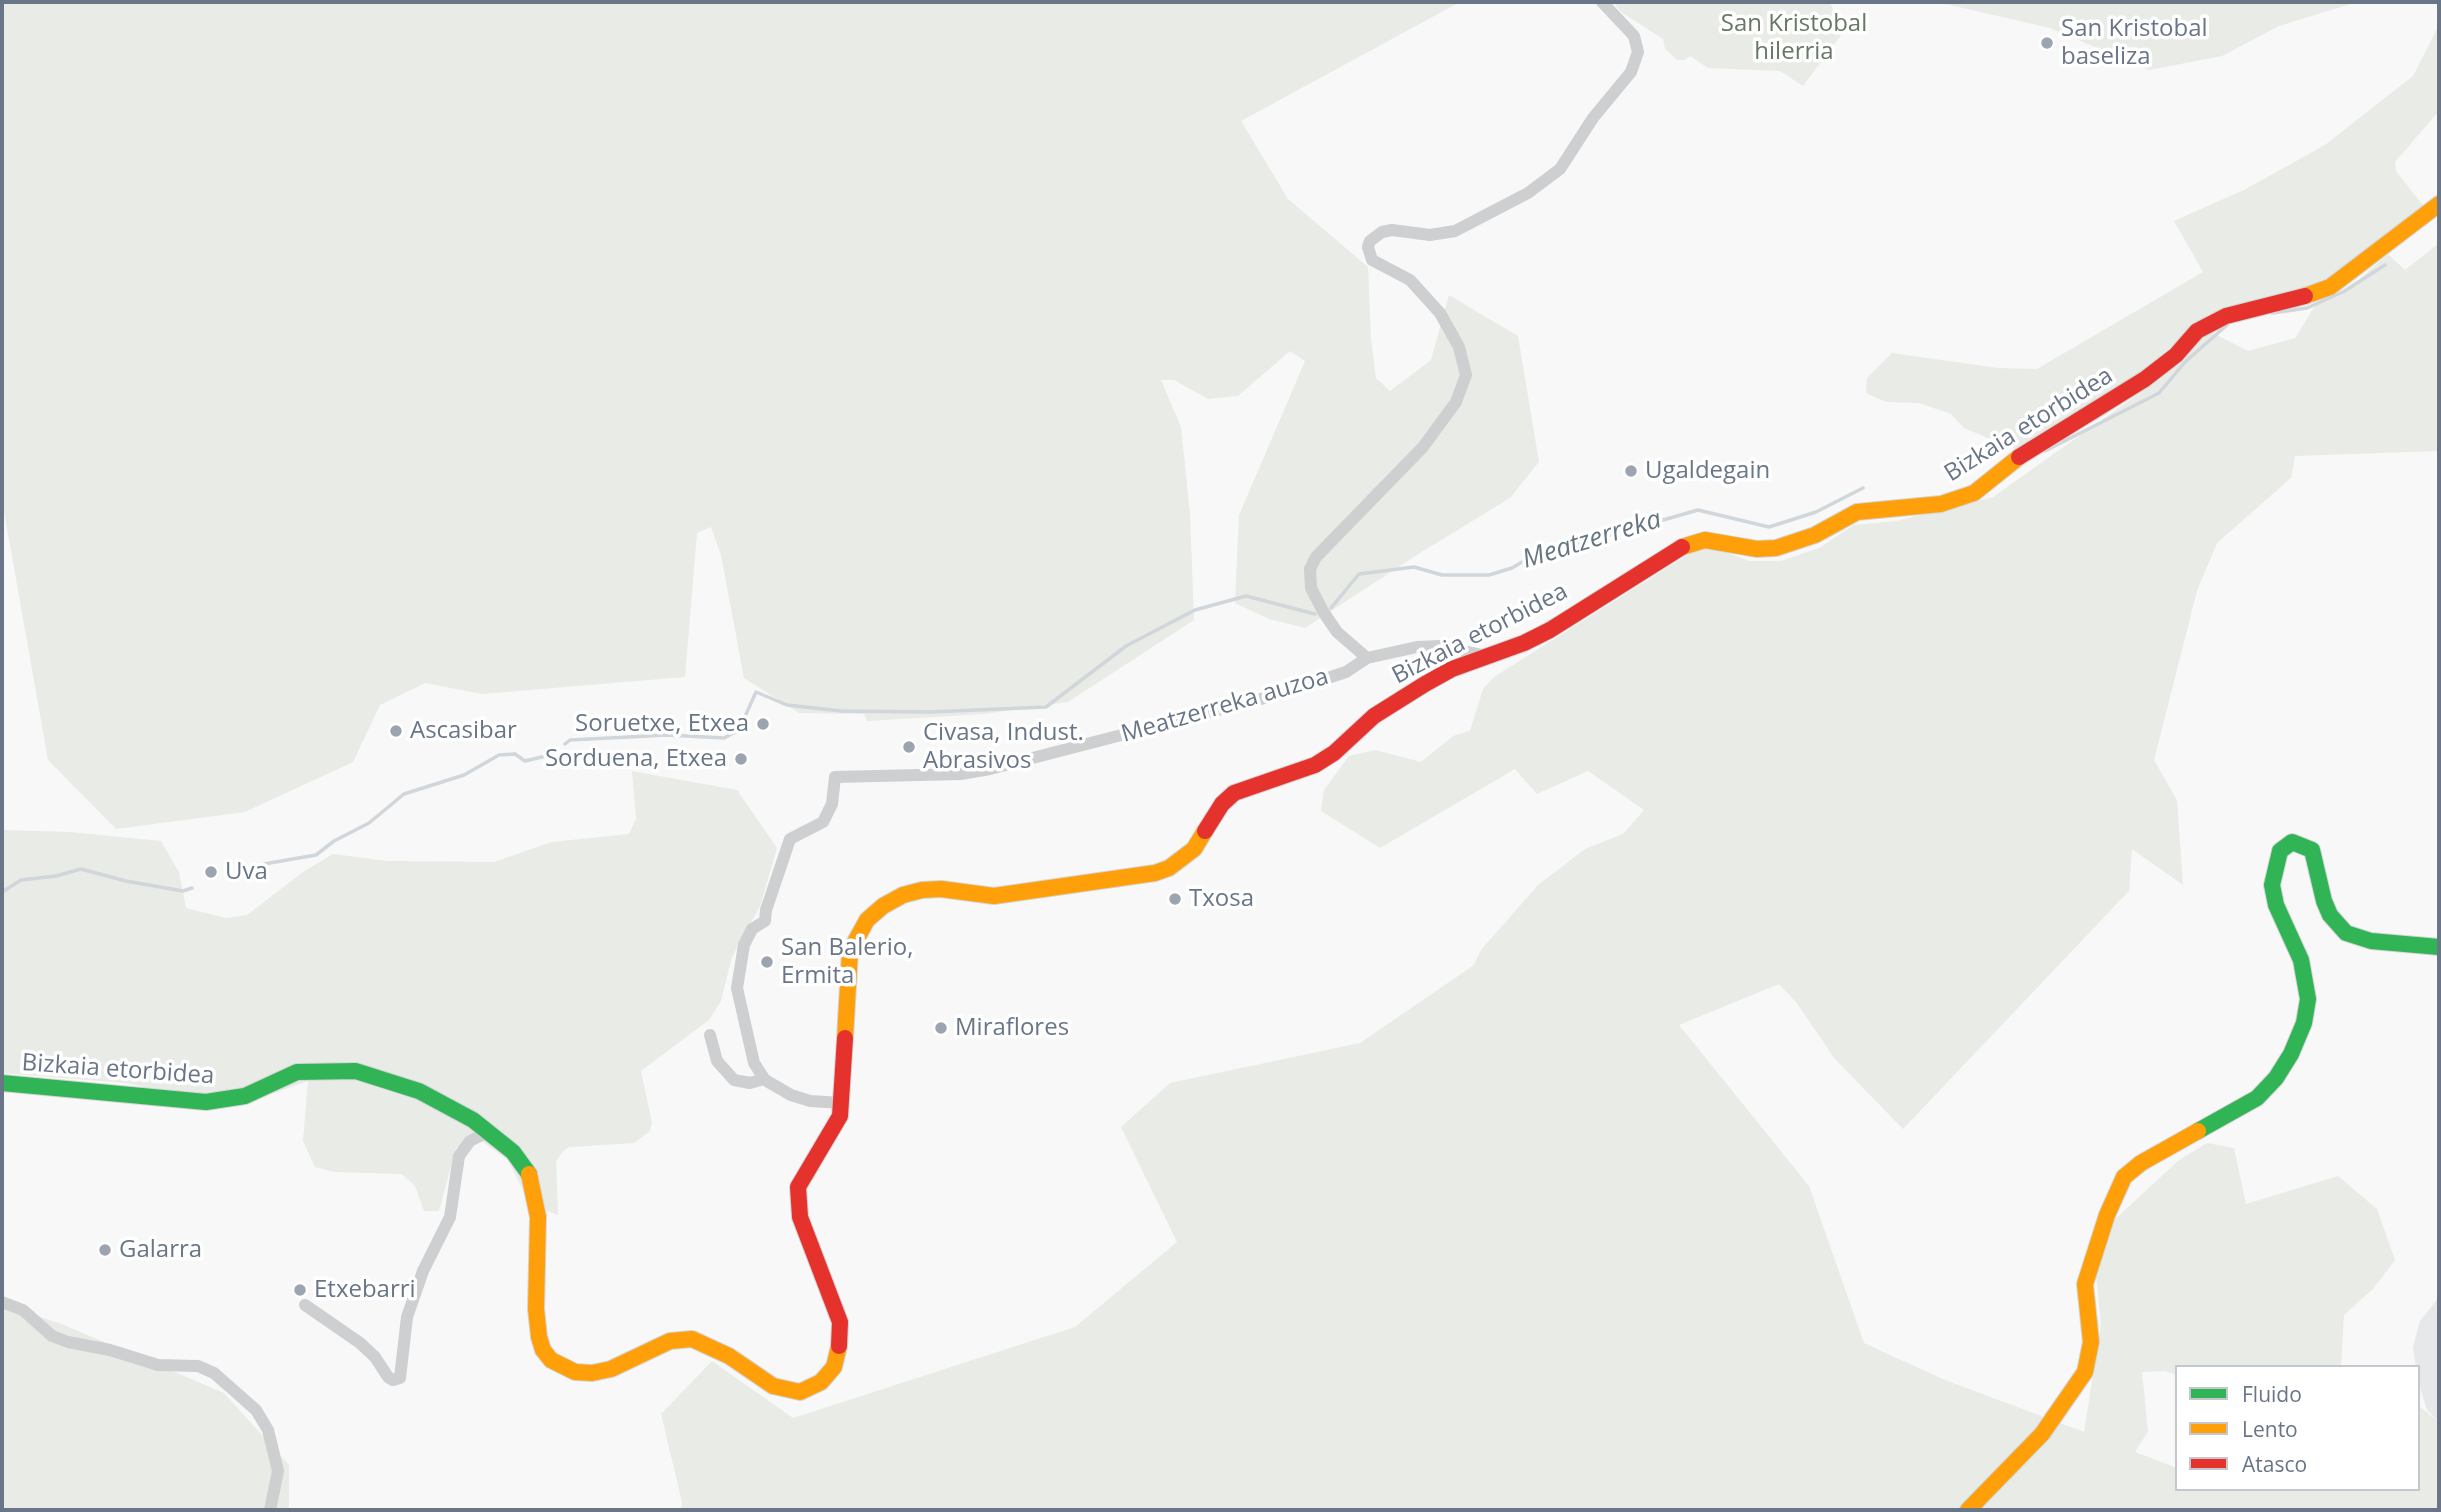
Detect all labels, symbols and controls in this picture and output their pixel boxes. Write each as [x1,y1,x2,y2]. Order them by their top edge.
park label: San Kristobal hilerria [1721,10,1867,66]
place label: San Kristobal baseliza [2061,15,2208,71]
marker: San Kristobal baseliza [2039,35,2055,51]
street label: Bizkaia etorbidea [1940,362,2118,488]
place label: Ugaldegain [1645,457,1770,485]
marker: Ugaldegain [1623,463,1639,479]
water label: Meatzerreka [1519,504,1665,576]
street label: Bizkaia etorbidea [1388,577,1572,691]
street label: Meatzerreka auzoa [1118,663,1332,749]
place label: Soruetxe, Etxea [575,710,749,738]
marker: Soruetxe, Etxea [755,716,771,732]
place label: Ascasibar [410,717,517,745]
place label: Civasa, Indust. Abrasivos [923,719,1084,775]
marker: Ascasibar [388,723,404,739]
marker: Civasa, Indust. Abrasivos [901,739,917,755]
place label: Sorduena, Etxea [545,745,727,773]
marker: Sorduena, Etxea [733,751,749,767]
place label: Uva [225,858,268,886]
marker: Uva [203,864,219,880]
place label: Txosa [1189,885,1254,913]
marker: Txosa [1167,891,1183,907]
place label: San Balerio, Ermita [781,934,913,990]
marker: San Balerio, Ermita [759,954,775,970]
place label: Miraflores [955,1014,1069,1042]
marker: Miraflores [933,1020,949,1036]
street label: Bizkaia etorbidea [21,1049,215,1091]
place label: Galarra [119,1236,202,1264]
marker: Galarra [97,1242,113,1258]
place label: Etxebarri [314,1276,416,1304]
marker: Etxebarri [292,1282,308,1298]
legend [2175,1365,2420,1491]
text: Fluido [2242,1380,2302,1408]
text: Lento [2242,1415,2298,1443]
text: Atasco [2242,1450,2307,1478]

